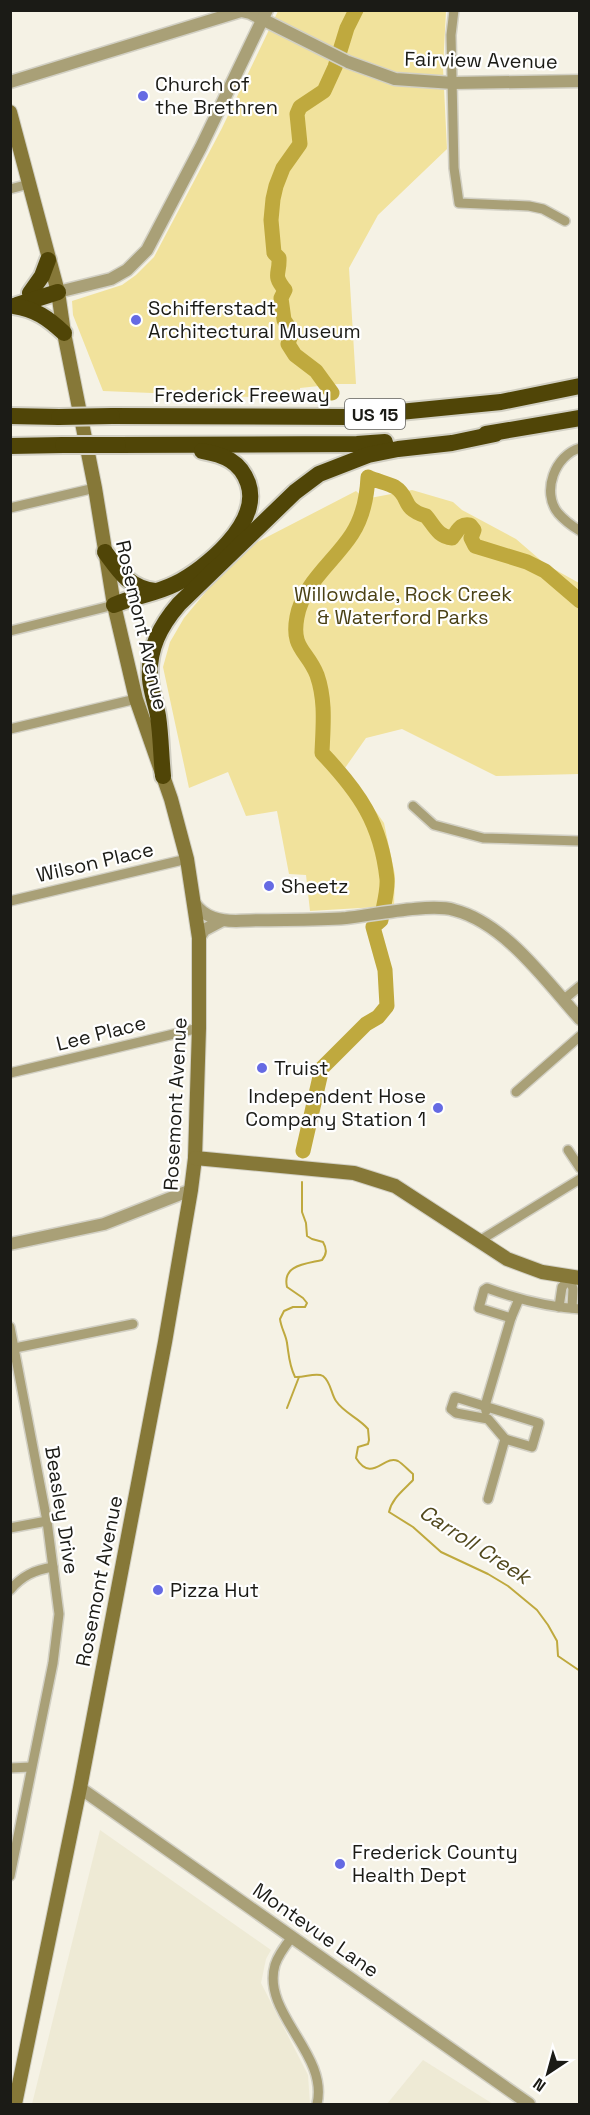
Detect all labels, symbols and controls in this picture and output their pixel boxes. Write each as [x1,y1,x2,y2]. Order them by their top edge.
street label: Fairview Avenue [404,46,558,74]
place label: Church of the Brethren [155,71,278,120]
marker: Church of the Brethren [136,89,150,103]
place label: Schifferstadt Architectural Museum [148,295,361,344]
marker: Schifferstadt Architectural Museum [129,313,143,327]
street label: Frederick Freeway [154,382,330,408]
road number: US 15 [345,399,405,429]
street label: Rosemont Avenue [110,537,174,713]
park label: Willowdale, Rock Creek & Waterford Parks [294,581,512,630]
street label: Wilson Place [34,836,156,888]
place label: Sheetz [281,873,348,899]
marker: Sheetz [262,879,276,893]
street label: Lee Place [53,1009,149,1057]
street label: Rosemont Avenue [157,1017,193,1191]
place label: Truist [274,1055,328,1081]
marker: Truist [255,1061,269,1075]
place label: Independent Hose Company Station 1 [245,1083,426,1132]
marker: Independent Hose Company Station 1 [431,1101,445,1115]
street label: Beasley Drive [39,1444,85,1576]
street label: Rosemont Avenue [70,1493,128,1669]
water label: Carroll Creek [414,1498,538,1591]
place label: Pizza Hut [170,1577,259,1603]
marker: Pizza Hut [151,1583,165,1597]
place label: Frederick County Health Dept [352,1839,518,1888]
marker: Frederick County Health Dept [333,1857,347,1871]
street label: Montevue Lane [248,1877,384,1983]
north arrow [518,2043,578,2103]
text: N [529,2073,550,2096]

